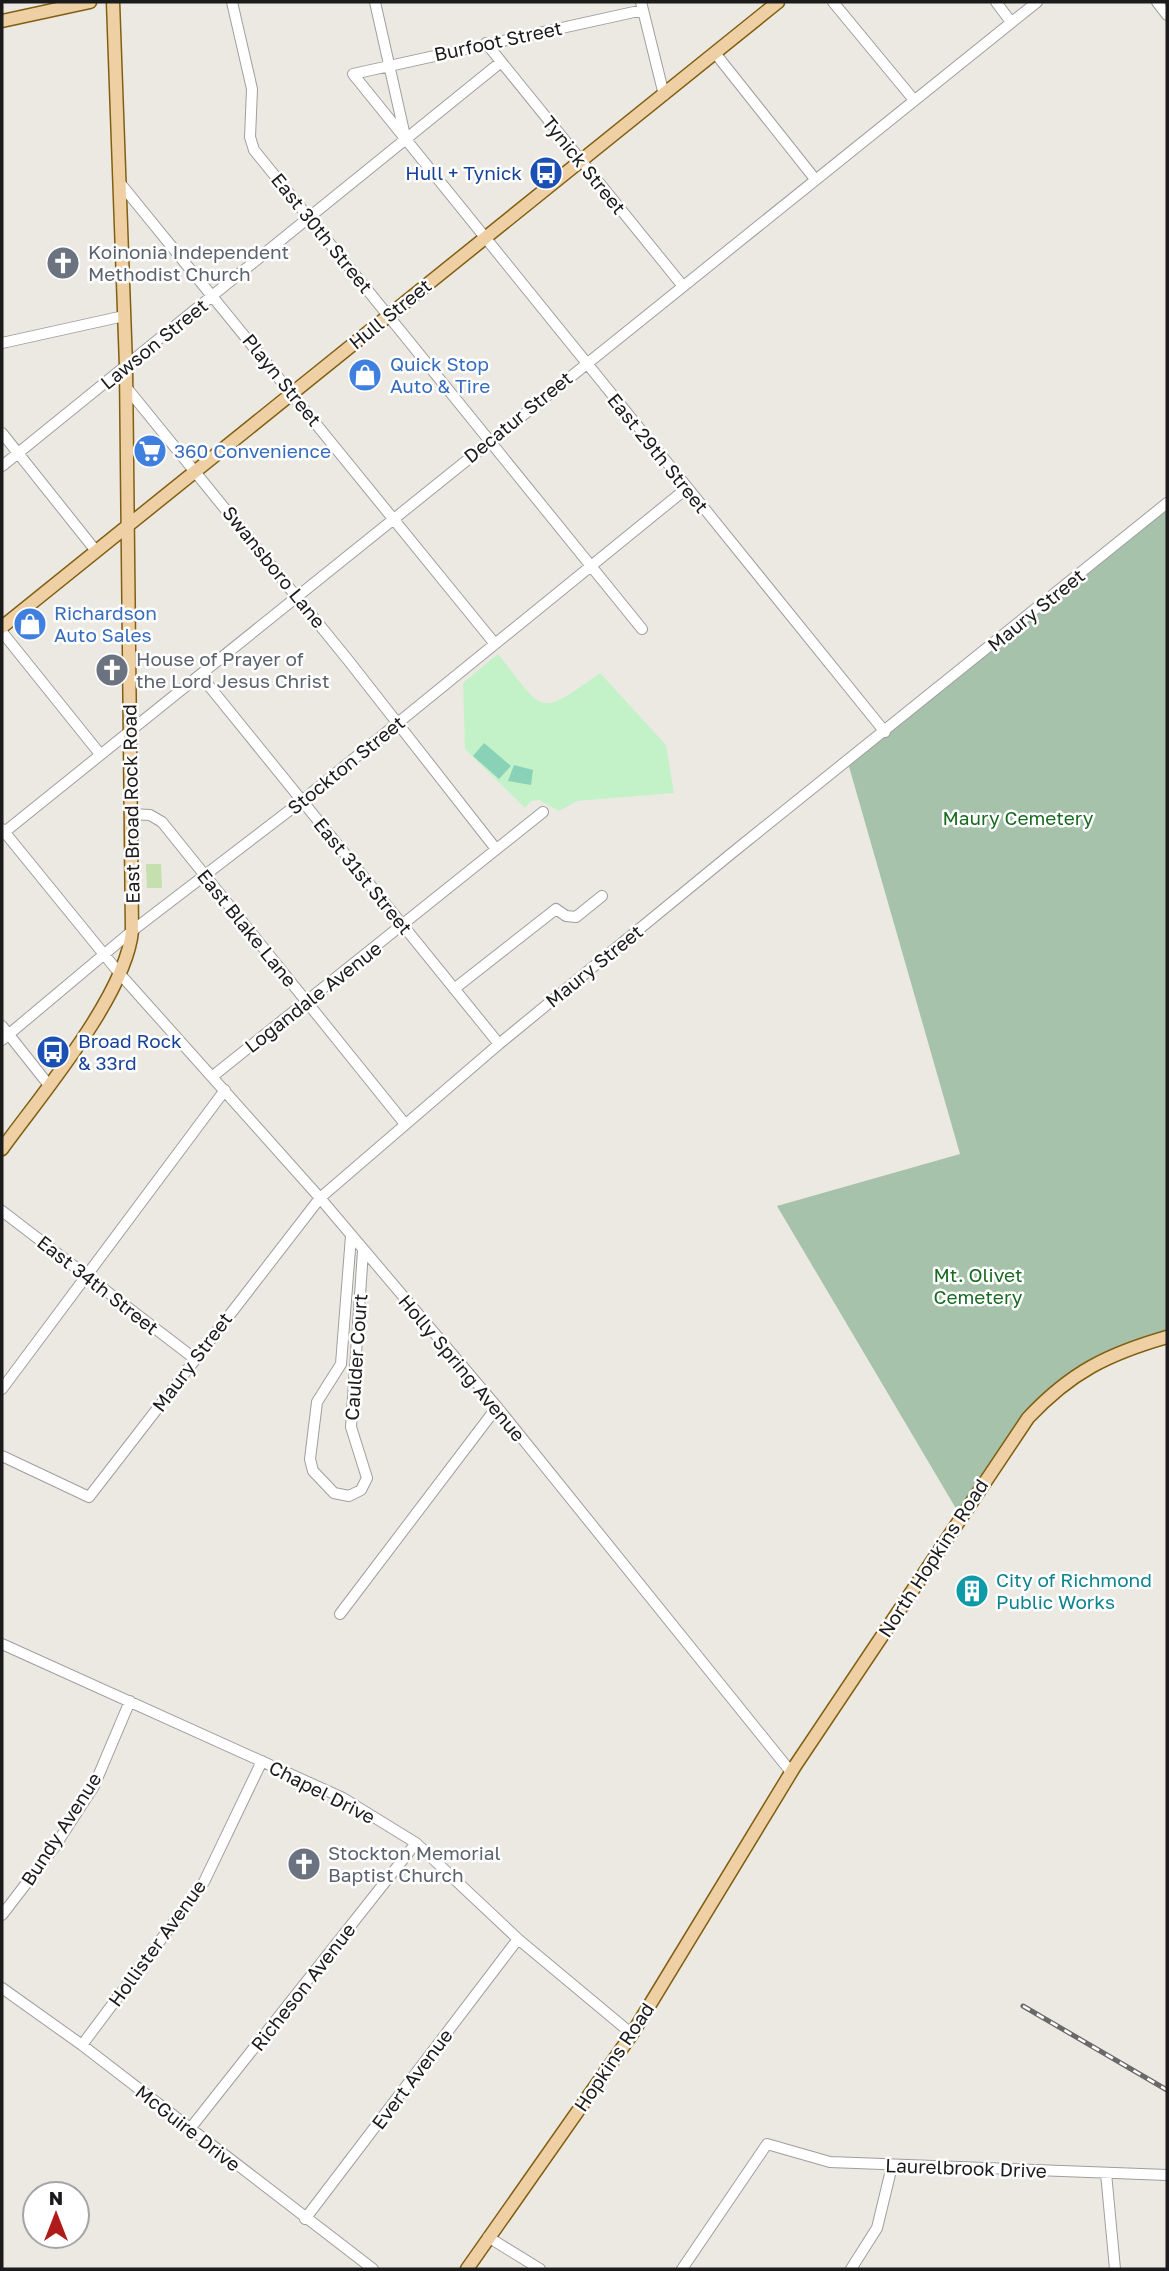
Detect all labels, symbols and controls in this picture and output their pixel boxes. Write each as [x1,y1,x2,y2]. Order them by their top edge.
street label: Burfoot Street [432,16,564,65]
street label: Tynick Street [538,111,631,218]
bus stop icon: Hull + Tynick [527,154,565,192]
place label: Hull + Tynick [405,161,522,184]
street label: East 30th Street [267,168,378,297]
place label: Koinonia Independent Methodist Church [88,240,289,285]
church icon: Koinonia Independent Methodist Church [44,244,82,282]
street label: Hull Street [344,273,435,354]
street label: Lawson Street [96,293,212,394]
street label: Playn Street [238,329,327,431]
place label: Quick Stop Auto & Tire [390,352,490,397]
shop icon: Quick Stop Auto & Tire [346,356,384,394]
street label: Decatur Street [459,366,576,467]
street label: East 29th Street [603,388,714,517]
supermarket icon: 360 Convenience [131,432,169,470]
place label: 360 Convenience [174,439,331,462]
street label: Swansboro Lane [218,501,331,632]
street label: Maury Street [983,563,1089,656]
place label: Richardson Auto Sales [54,601,157,646]
shop icon: Richardson Auto Sales [11,605,49,643]
place label: House of Prayer of the Lord Jesus Christ [136,647,329,692]
church icon: House of Prayer of the Lord Jesus Christ [93,651,131,689]
street label: East Broad Rock Road [117,704,144,904]
street label: Stockton Street [283,710,409,819]
park label: Maury Cemetery [943,806,1094,829]
street label: East 31st Street [309,813,417,939]
street label: East Blake Lane [193,864,302,991]
street label: Maury Street [541,919,647,1012]
street label: Logandale Avenue [240,936,386,1057]
place label: Broad Rock & 33rd [78,1029,182,1074]
bus stop icon: Broad Rock & 33rd [34,1033,72,1071]
street label: East 34th Street [33,1230,164,1339]
park label: Mt. Olivet Cemetery [933,1263,1023,1308]
street label: Holly Spring Avenue [394,1290,531,1446]
street label: Caulder Court [340,1293,371,1421]
street label: Maury Street [147,1308,236,1416]
street label: North Hopkins Road [873,1474,992,1641]
place label: City of Richmond Public Works [996,1568,1152,1613]
building icon: City of Richmond Public Works [953,1572,991,1610]
street label: Chapel Drive [265,1755,379,1828]
street label: Bundy Avenue [16,1768,106,1890]
place label: Stockton Memorial Baptist Church [328,1841,501,1886]
church icon: Stockton Memorial Baptist Church [285,1845,323,1883]
street label: Hollister Avenue [103,1875,210,2011]
street label: Richeson Avenue [246,1918,360,2055]
street label: Hopkins Road [569,1998,658,2116]
street label: Evert Avenue [366,2024,457,2133]
street label: McGuire Drive [131,2080,245,2176]
street label: Laurelbrook Drive [885,2153,1047,2182]
north arrow [21,2180,91,2250]
text: N [49,2186,63,2209]

